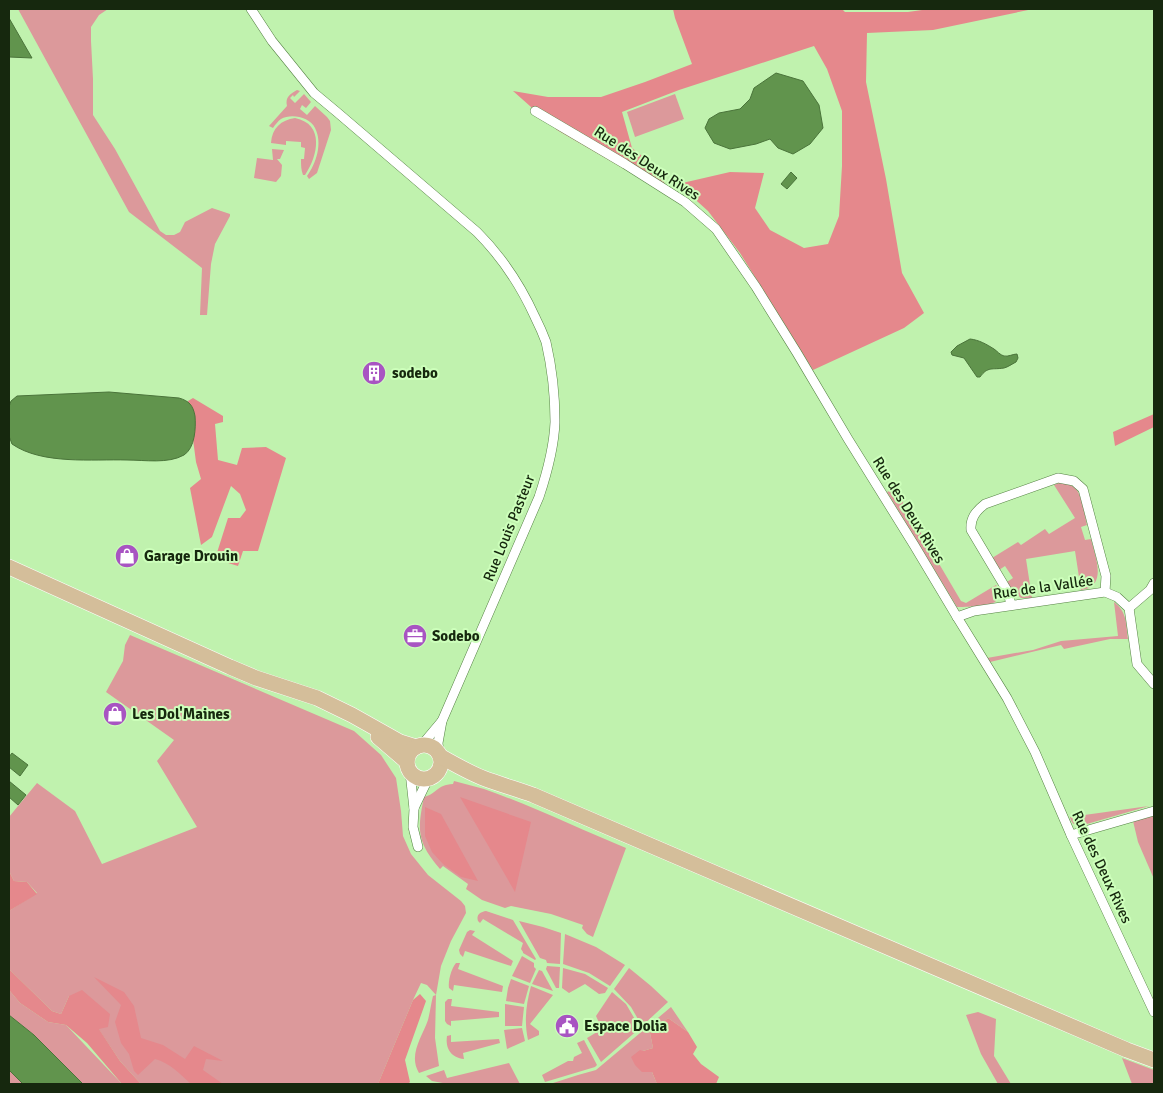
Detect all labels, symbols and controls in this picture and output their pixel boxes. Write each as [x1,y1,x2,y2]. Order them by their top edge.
street label: Rue des Deux Rives [591,122,704,204]
building icon: sodebo [361,360,387,386]
place label: sodebo [392,364,438,382]
street label: Rue des Deux Rives [869,453,949,567]
street label: Rue Louis Pasteur [479,471,539,584]
shop icon: Garage Drouin [114,543,140,569]
place label: Garage Drouin [144,547,238,565]
street label: Rue de la Vallée [992,571,1094,603]
office icon: Sodebo [402,623,428,649]
place label: Sodebo [432,627,480,645]
shop icon: Les Dol'Maines [102,701,128,727]
place label: Les Dol'Maines [132,705,230,723]
street label: Rue des Deux Rives [1068,808,1136,927]
public building icon: Espace Dolia [554,1013,580,1039]
place label: Espace Dolia [584,1017,668,1035]

